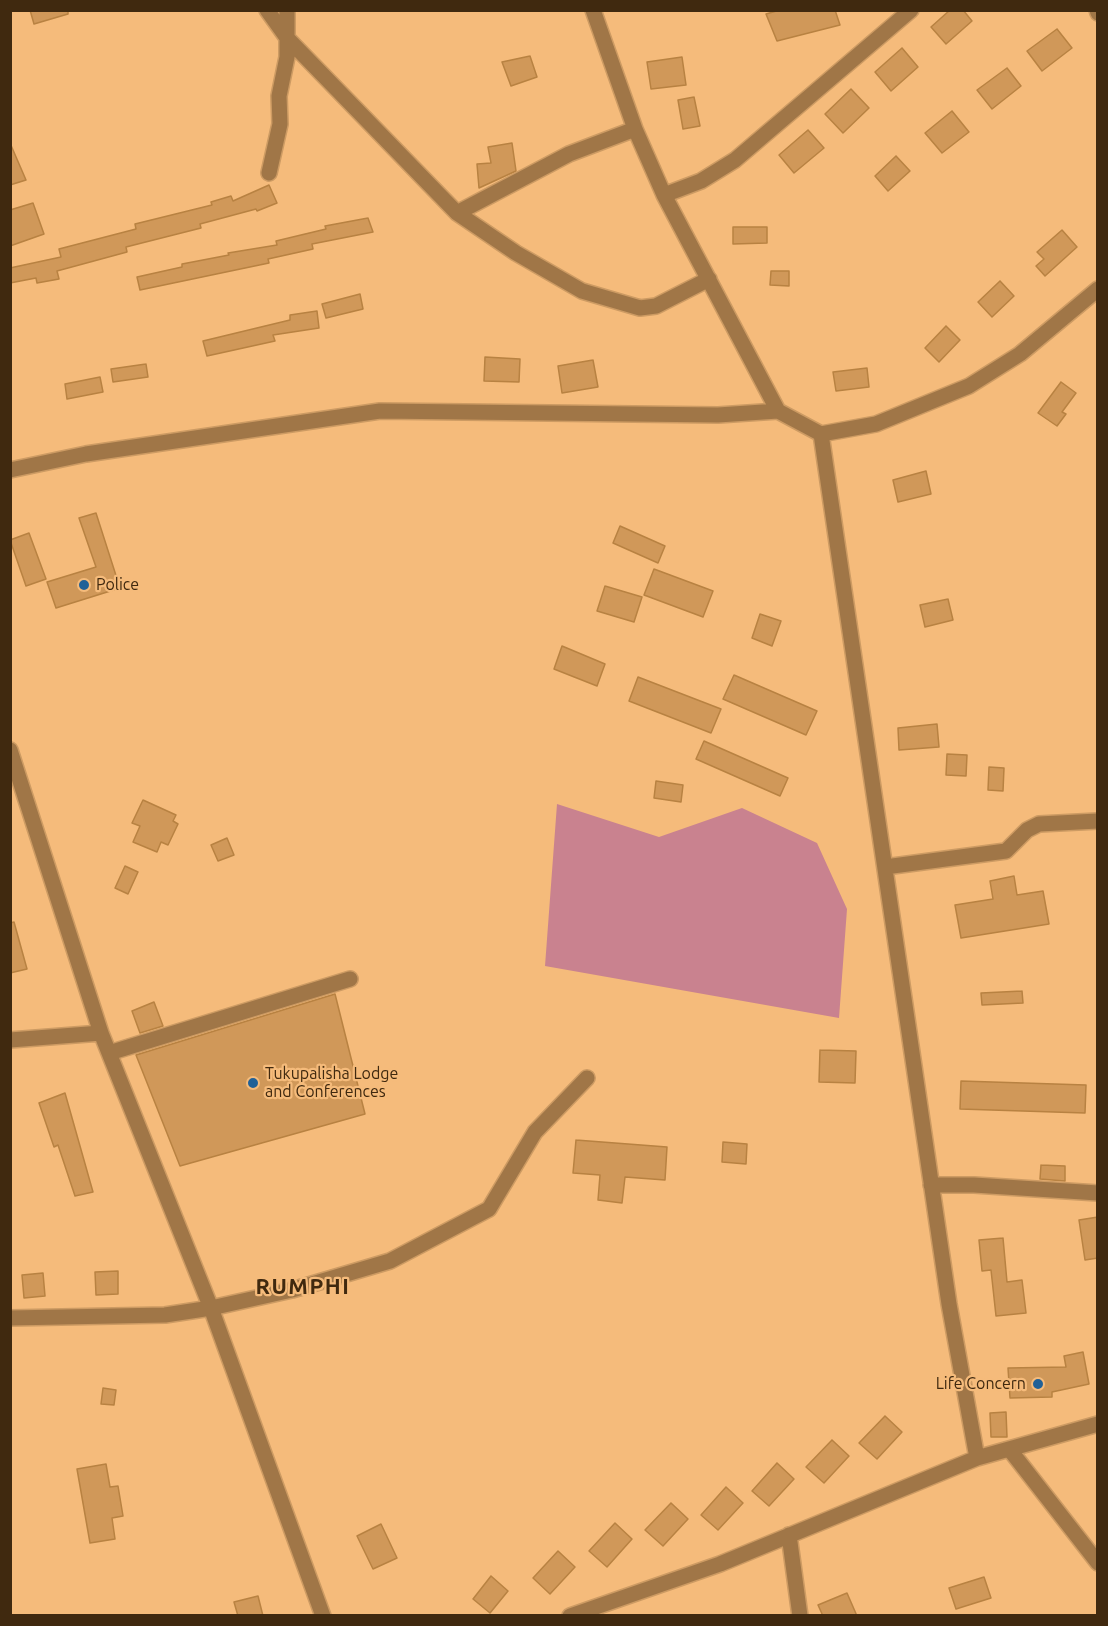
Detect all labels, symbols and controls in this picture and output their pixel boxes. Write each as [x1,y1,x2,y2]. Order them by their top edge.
place label: Police [96,575,139,595]
marker: Police [77,578,91,592]
place label: Tukupalisha Lodge and Conferences [265,1064,398,1102]
marker: Tukupalisha Lodge and Conferences [246,1076,260,1090]
district label: RUMPHI [256,1274,350,1300]
place label: Life Concern [936,1374,1026,1394]
marker: Life Concern [1031,1377,1045,1391]

